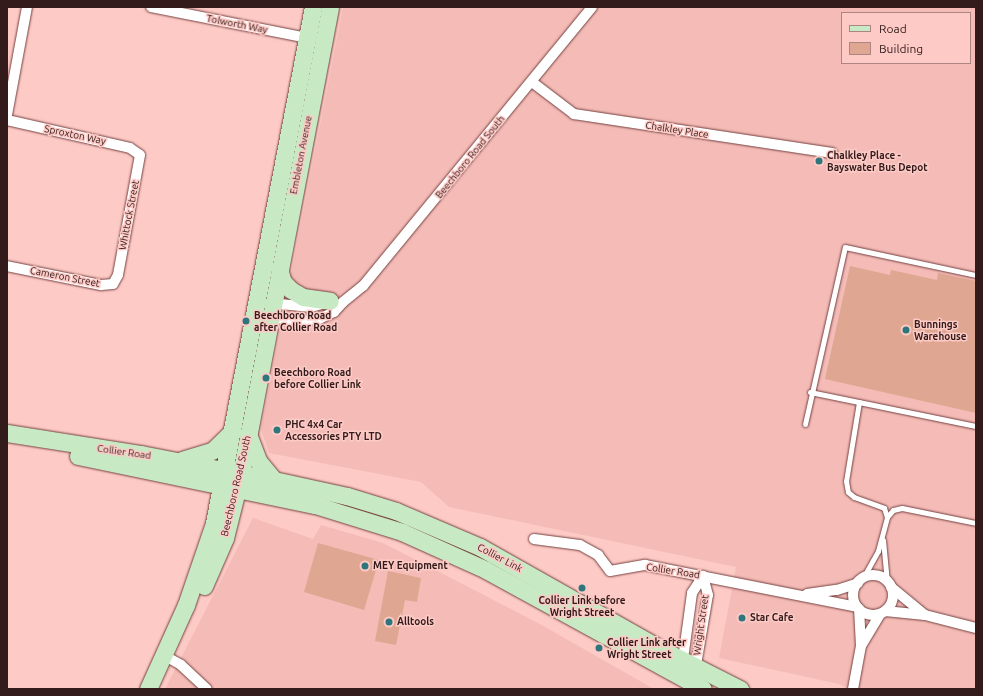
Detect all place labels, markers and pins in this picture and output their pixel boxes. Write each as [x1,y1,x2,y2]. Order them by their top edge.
place label: Chalkley Place - Bayswater Bus Depot [827,149,927,172]
marker: Chalkley Place - Bayswater Bus Depot [814,156,824,166]
place label: Beechboro Road after Collier Road [254,309,337,332]
marker: Beechboro Road after Collier Road [241,316,251,326]
place label: Bunnings Warehouse [914,318,967,342]
marker: Bunnings Warehouse [901,325,911,335]
place label: Beechboro Road before Collier Link [274,366,361,390]
marker: Beechboro Road before Collier Link [261,373,271,383]
place label: PHC 4x4 Car Accessories PTY LTD [285,418,382,442]
marker: PHC 4x4 Car Accessories PTY LTD [272,425,282,435]
place label: MEY Equipment [373,560,448,572]
marker: MEY Equipment [360,561,370,571]
marker: Collier Link before Wright Street [577,583,587,593]
place label: Collier Link before Wright Street [538,594,626,618]
place label: Star Cafe [750,612,793,624]
marker: Star Cafe [737,613,747,623]
place label: Alltools [397,616,434,628]
marker: Alltools [384,617,394,627]
place label: Collier Link after Wright Street [607,636,686,660]
marker: Collier Link after Wright Street [594,643,604,653]

